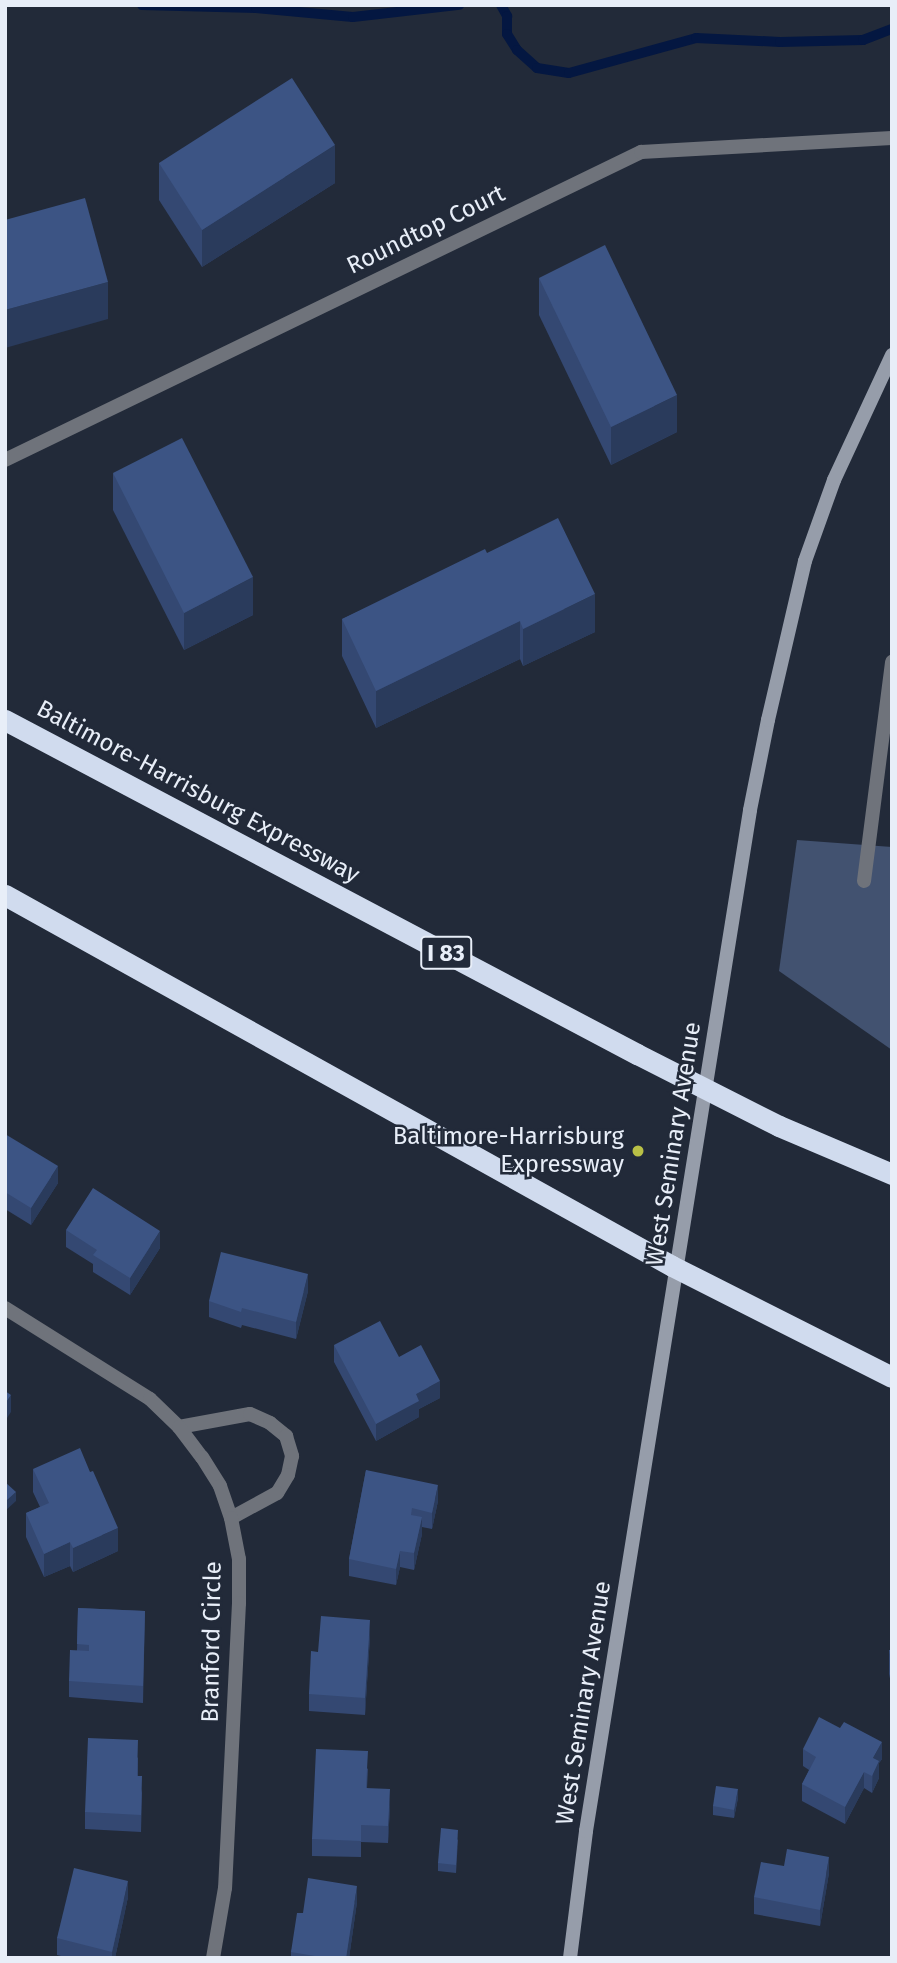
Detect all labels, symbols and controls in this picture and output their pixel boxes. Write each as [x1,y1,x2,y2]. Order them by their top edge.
street label: Roundtop Court [342,179,510,281]
street label: Baltimore-Harrisburg Expressway [32,694,364,890]
road number: I 83 [420,934,472,972]
street label: West Seminary Avenue [640,1020,708,1268]
place label: Baltimore-Harrisburg Expressway [393,1123,624,1179]
marker: Baltimore-Harrisburg Expressway [630,1143,646,1159]
street label: Branford Circle [196,1561,228,1723]
street label: West Seminary Avenue [550,1579,618,1827]

